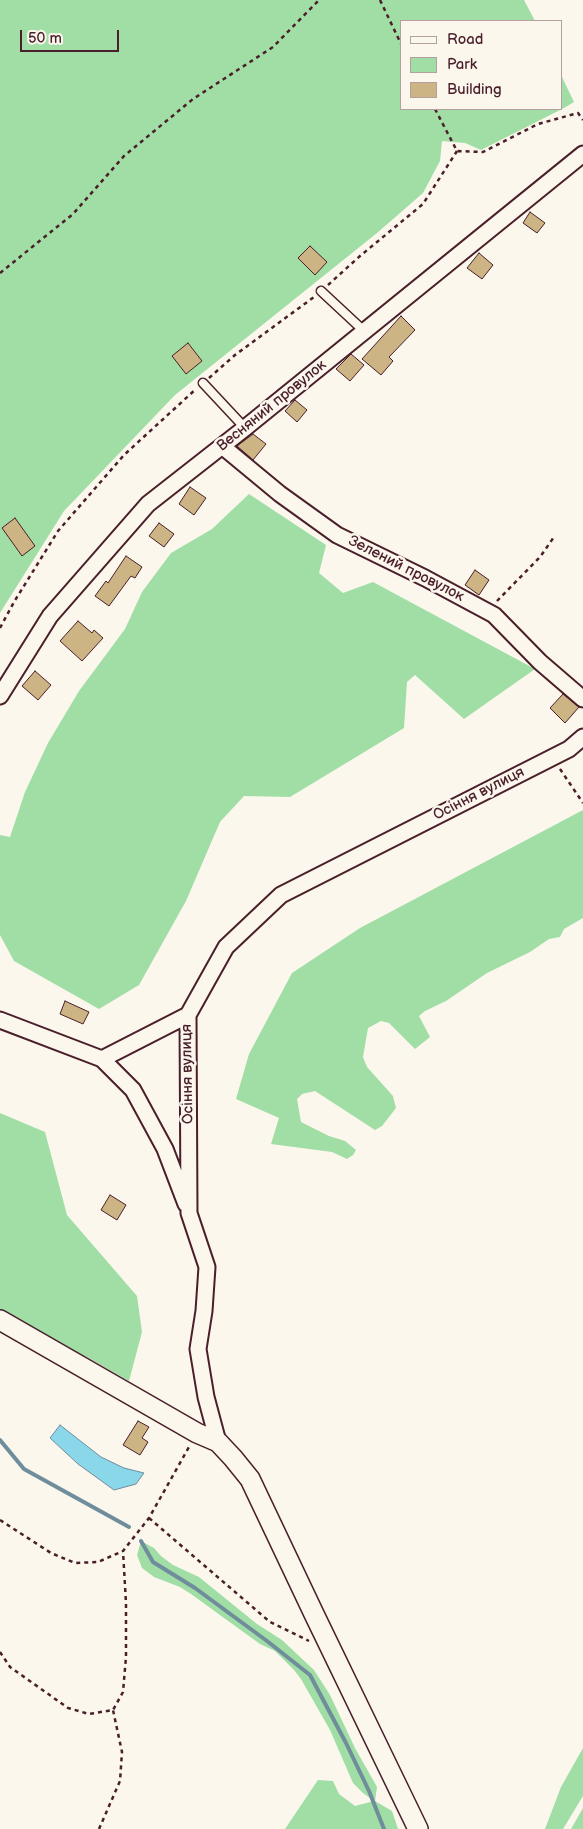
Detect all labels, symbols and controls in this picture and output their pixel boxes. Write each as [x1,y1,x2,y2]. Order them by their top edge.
scale bar [22,20,121,52]
legend [400,20,563,110]
text: 50 m [28,29,62,48]
text: Road [447,30,483,49]
text: Park [447,55,477,74]
text: Building [447,80,502,99]
street label: Весняний провулок [214,356,330,456]
street label: Зелений провулок [345,532,467,606]
street label: Осіння вулиця [430,763,528,825]
street label: Осіння вулиця [178,1024,198,1124]

